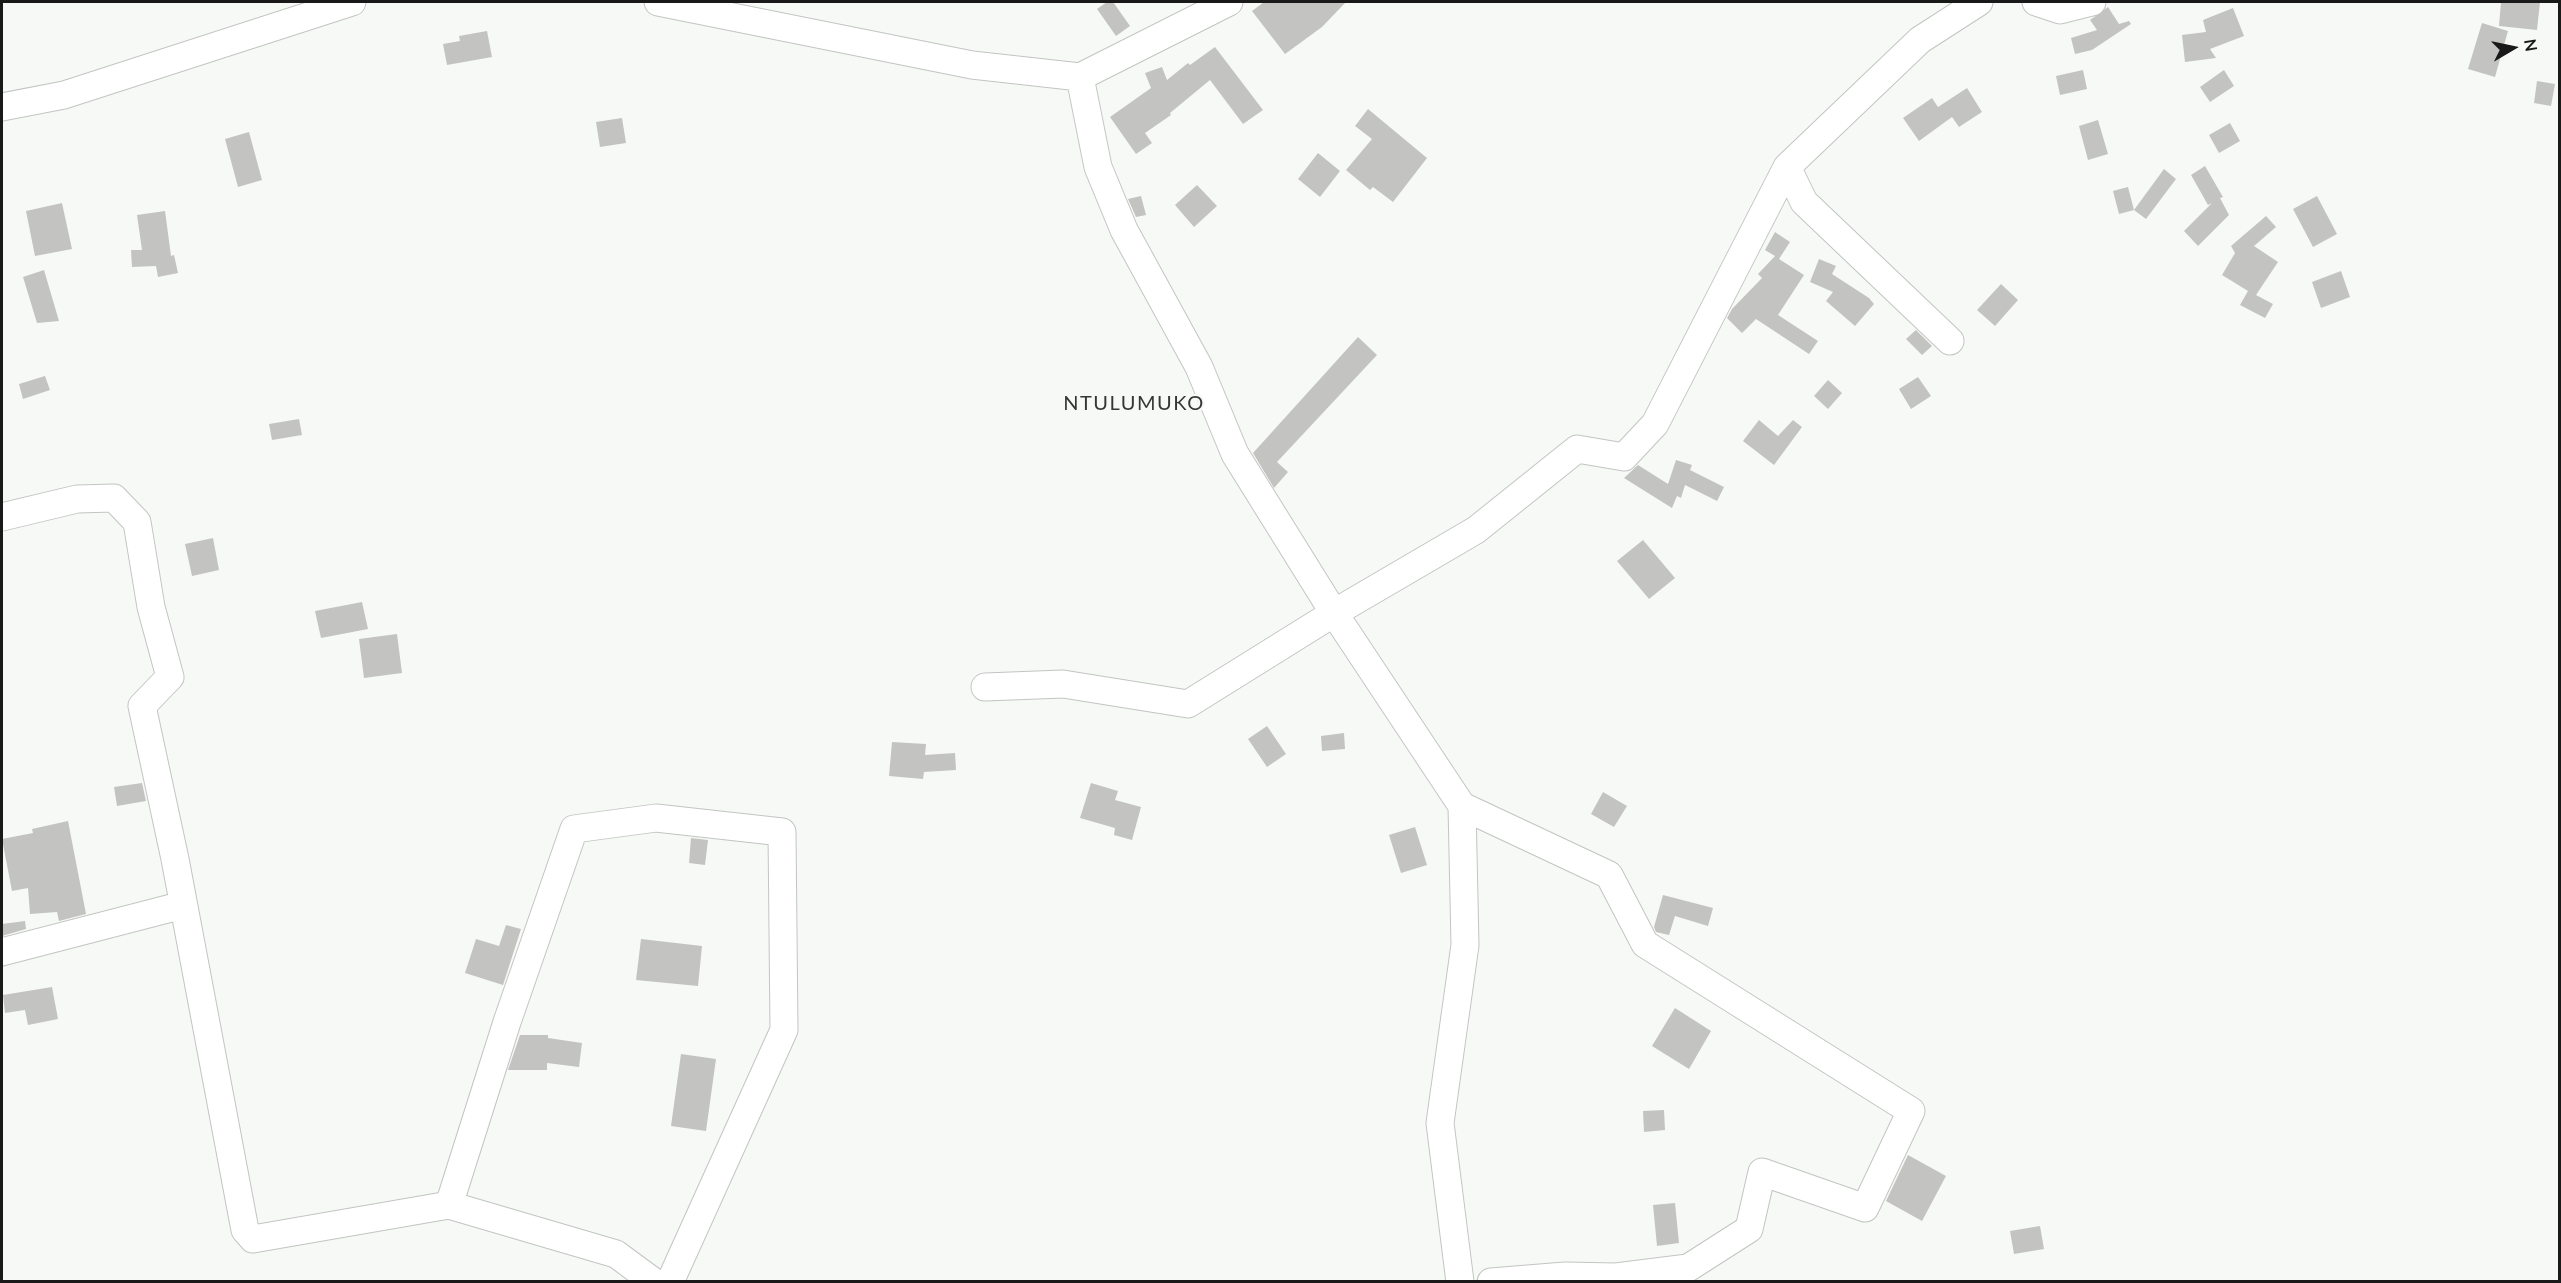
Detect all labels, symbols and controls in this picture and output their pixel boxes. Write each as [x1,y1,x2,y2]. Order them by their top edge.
north arrow [2483,18,2543,78]
text: N [2521,38,2542,53]
district label: NTULUMUKO [1063,392,1205,416]

